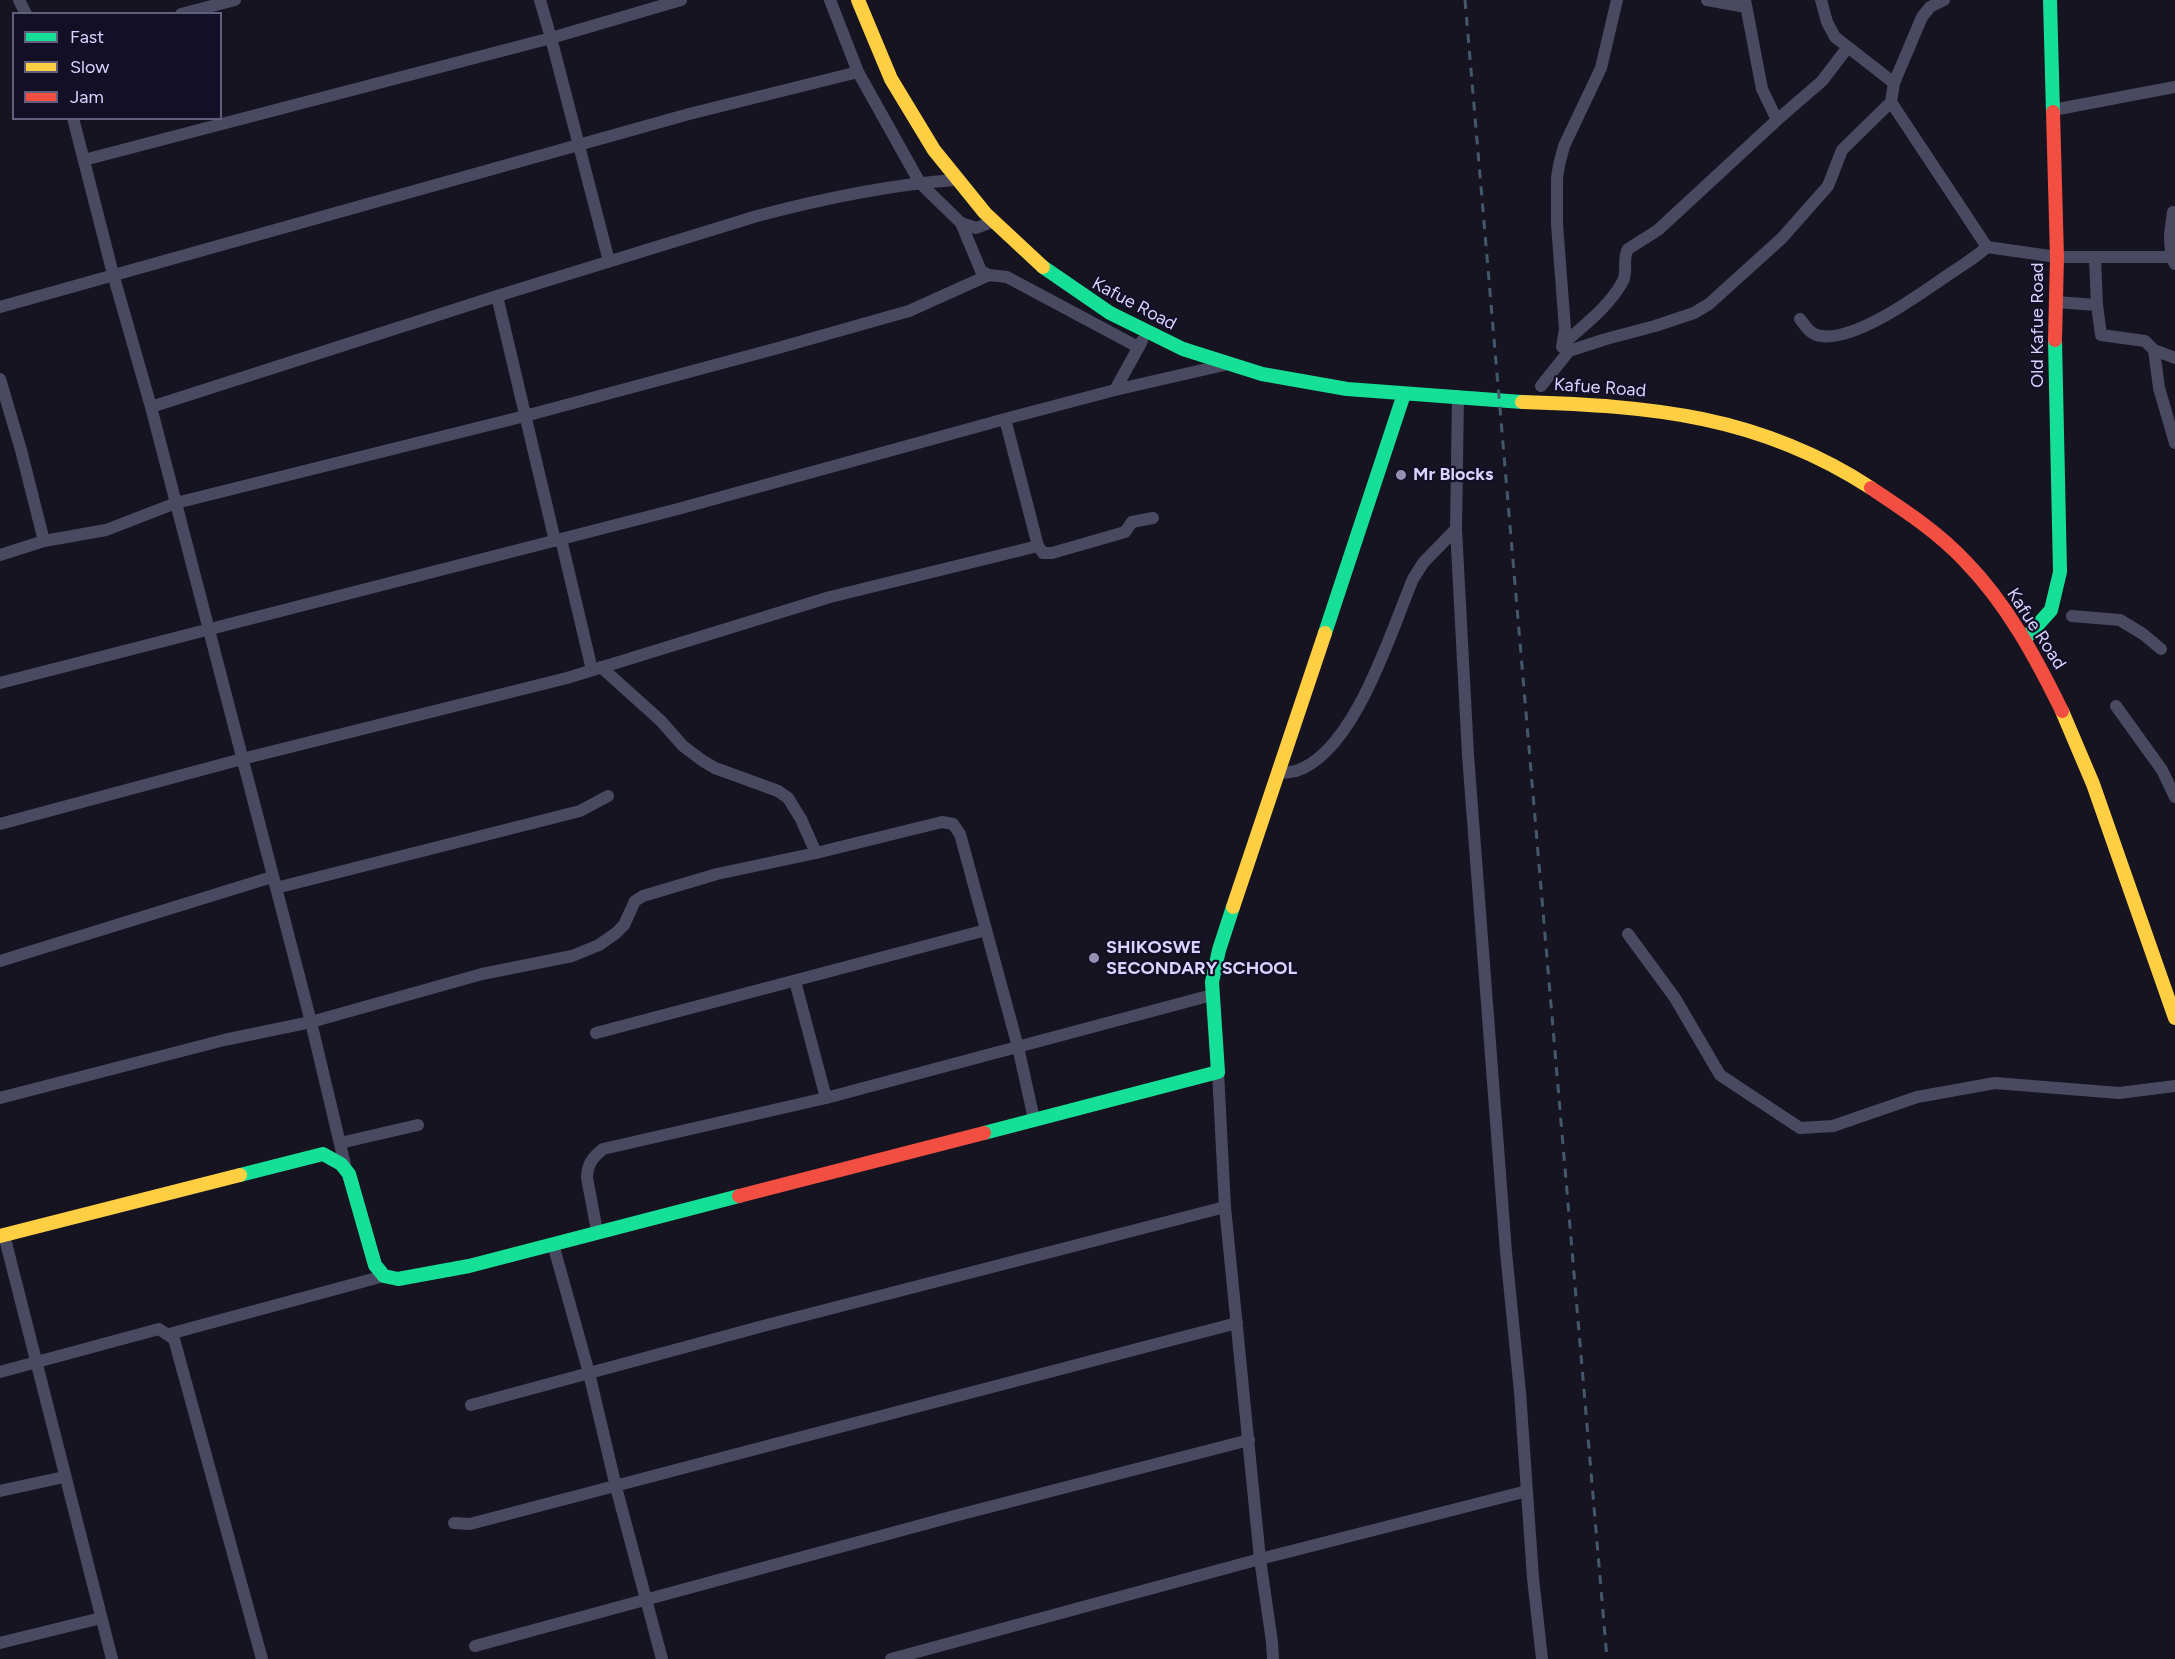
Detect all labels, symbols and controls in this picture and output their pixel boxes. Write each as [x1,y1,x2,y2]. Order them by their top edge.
legend [12,12,222,120]
text: Fast [70,26,104,48]
text: Slow [70,56,109,78]
text: Jam [70,86,104,108]
street label: Old Kafue Road [2027,262,2049,388]
street label: Kafue Road [1088,273,1180,335]
street label: Kafue Road [1553,374,1647,402]
place label: Mr Blocks [1413,464,1493,486]
marker: Mr Blocks [1394,468,1408,482]
street label: Kafue Road [2002,584,2070,674]
place label: SHIKOSWE SECONDARY SCHOOL [1106,937,1297,980]
marker: SHIKOSWE SECONDARY SCHOOL [1087,951,1101,965]

